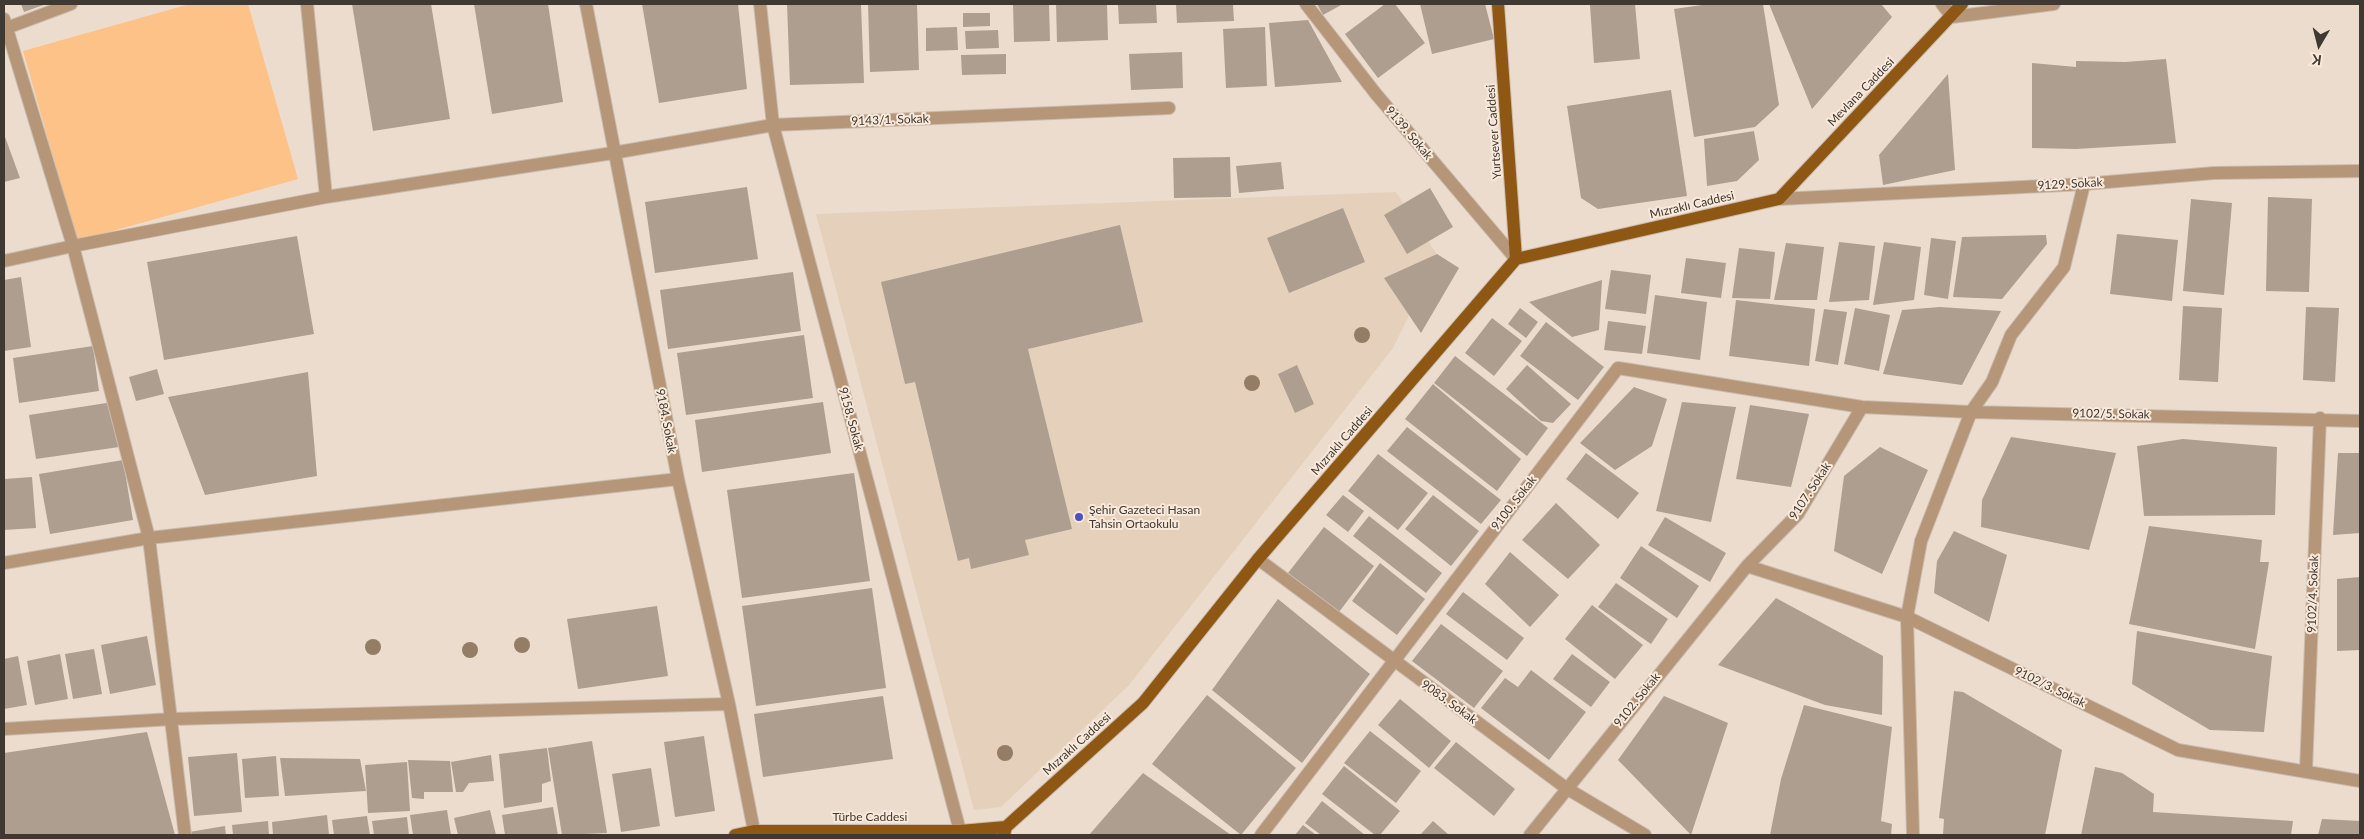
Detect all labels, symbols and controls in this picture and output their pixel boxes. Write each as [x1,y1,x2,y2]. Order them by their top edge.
north arrow [2294,20,2344,70]
text: K [2311,51,2323,69]
street label: Mevlana Caddesi [1825,55,1897,129]
street label: Yurtsever Caddesi [1484,84,1504,180]
street label: 9139. Sokak [1383,103,1435,163]
street label: 9143/1. Sokak [851,111,929,129]
street label: 9129. Sokak [2037,175,2103,193]
street label: Mızraklı Caddesi [1648,188,1736,222]
street label: 9158. Sokak [836,386,866,452]
street label: 9184. Sokak [653,388,679,454]
street label: Mızraklı Caddesi [1308,404,1376,478]
street label: 9102/5. Sokak [2072,406,2150,422]
street label: 9107. Sokak [1786,460,1834,522]
street label: 9100. Sokak [1488,473,1540,533]
place label: Şehir Gazeteci Hasan Tahsin Ortaokulu [1089,503,1200,531]
marker: Şehir Gazeteci Hasan Tahsin Ortaokulu [1073,511,1085,523]
street label: 9102/4. Sokak [2304,555,2322,633]
street label: 9102/3. Sokak [2012,664,2088,710]
street label: 9102. Sokak [1611,670,1663,730]
street label: 9083. Sokak [1418,677,1480,727]
street label: Mızraklı Caddesi [1040,710,1114,778]
street label: Türbe Caddesi [833,810,907,824]

